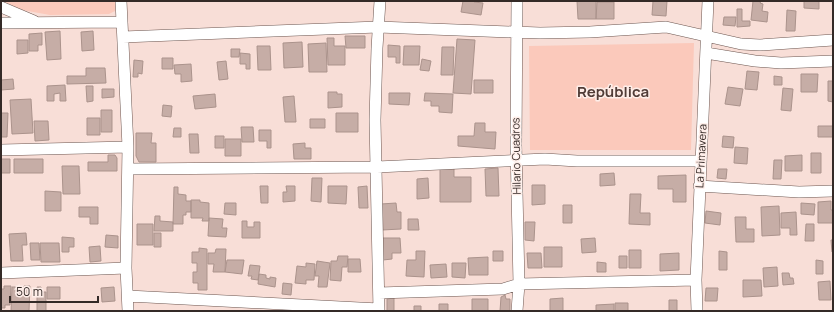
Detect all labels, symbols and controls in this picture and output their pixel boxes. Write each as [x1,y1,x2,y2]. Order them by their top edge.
district label: República [577,81,649,102]
street label: Hilario Cuadros [507,117,524,195]
street label: La Primavera [691,124,710,188]
scale bar [10,278,98,304]
text: 50 m [16,283,43,300]

